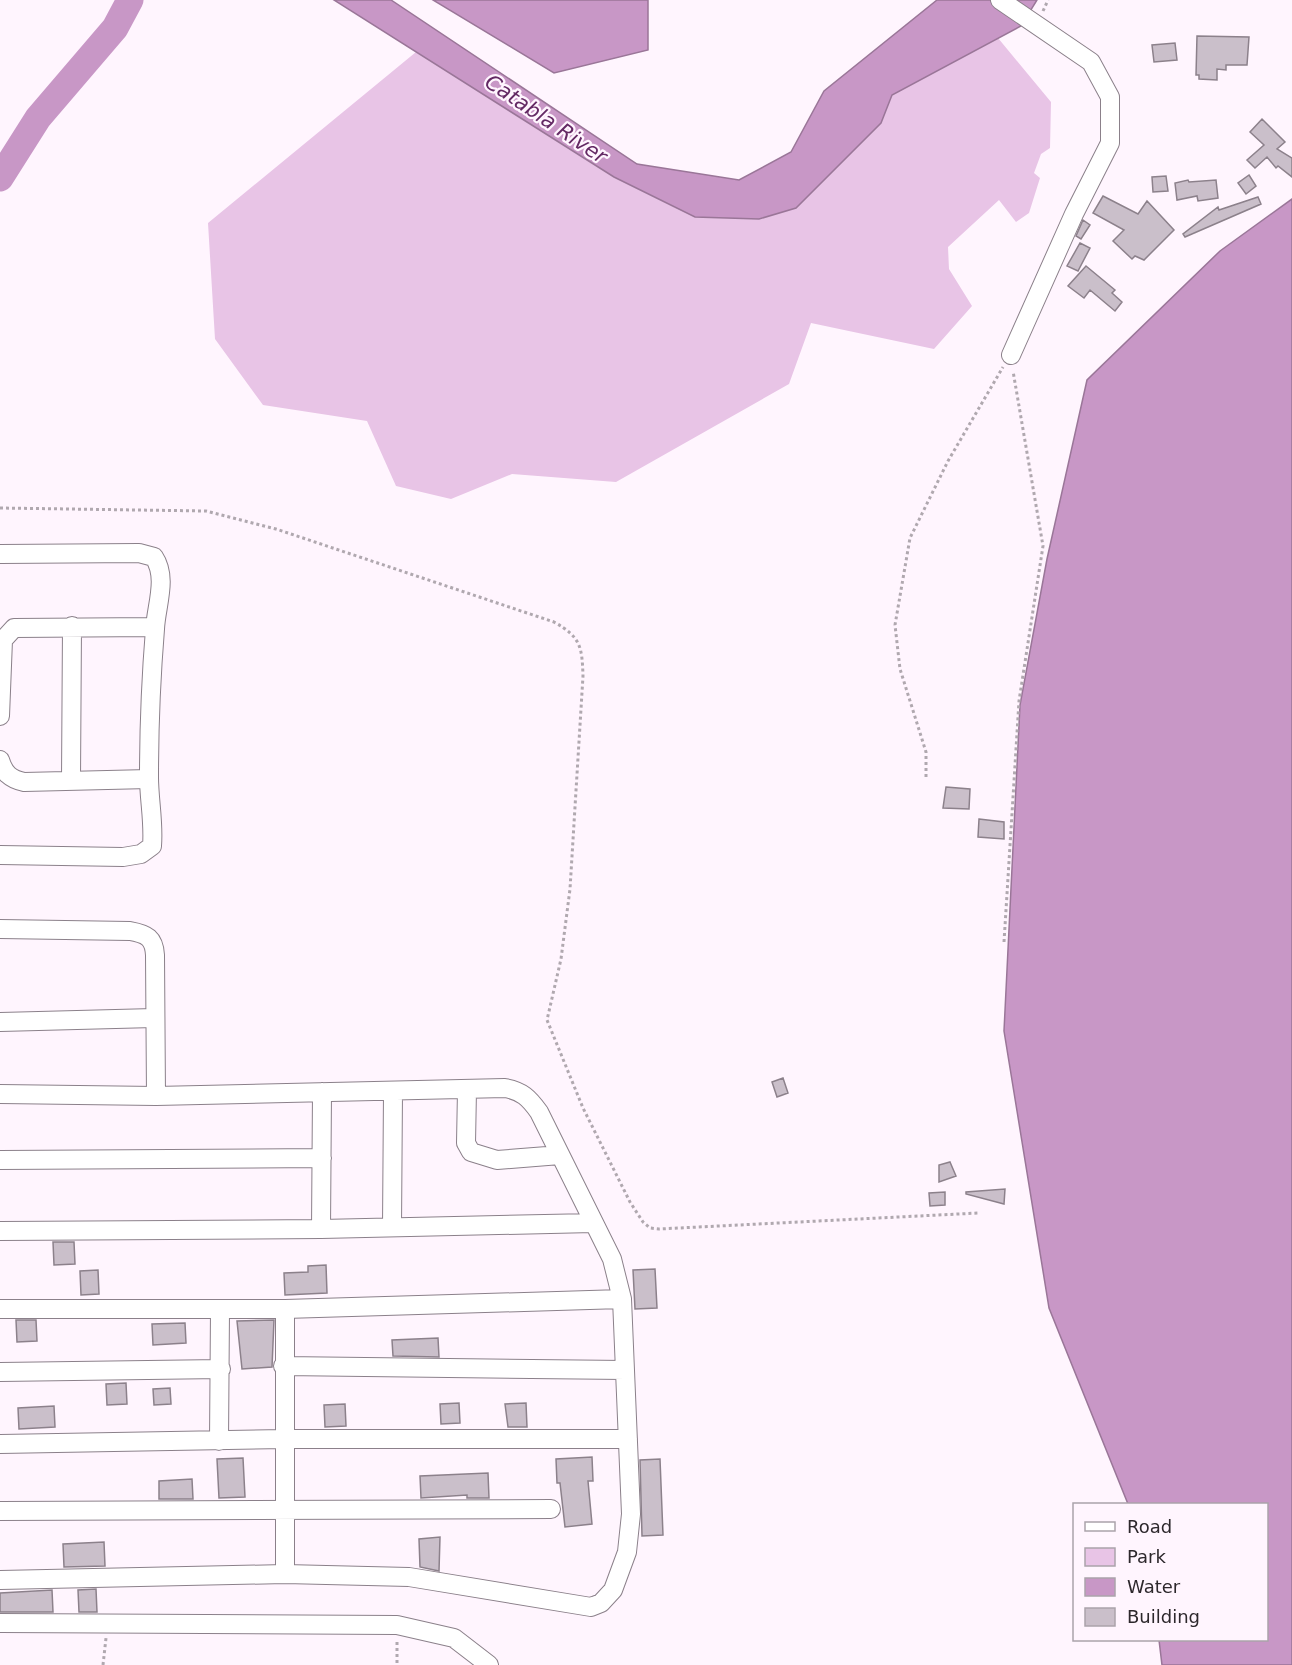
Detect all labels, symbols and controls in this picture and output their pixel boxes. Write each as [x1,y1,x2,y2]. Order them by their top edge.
water label: Catabla River [481,69,613,169]
legend [1073,1503,1268,1641]
text: Road [1127,1516,1172,1537]
text: Park [1127,1546,1166,1567]
text: Water [1127,1576,1181,1597]
text: Building [1127,1606,1200,1627]

